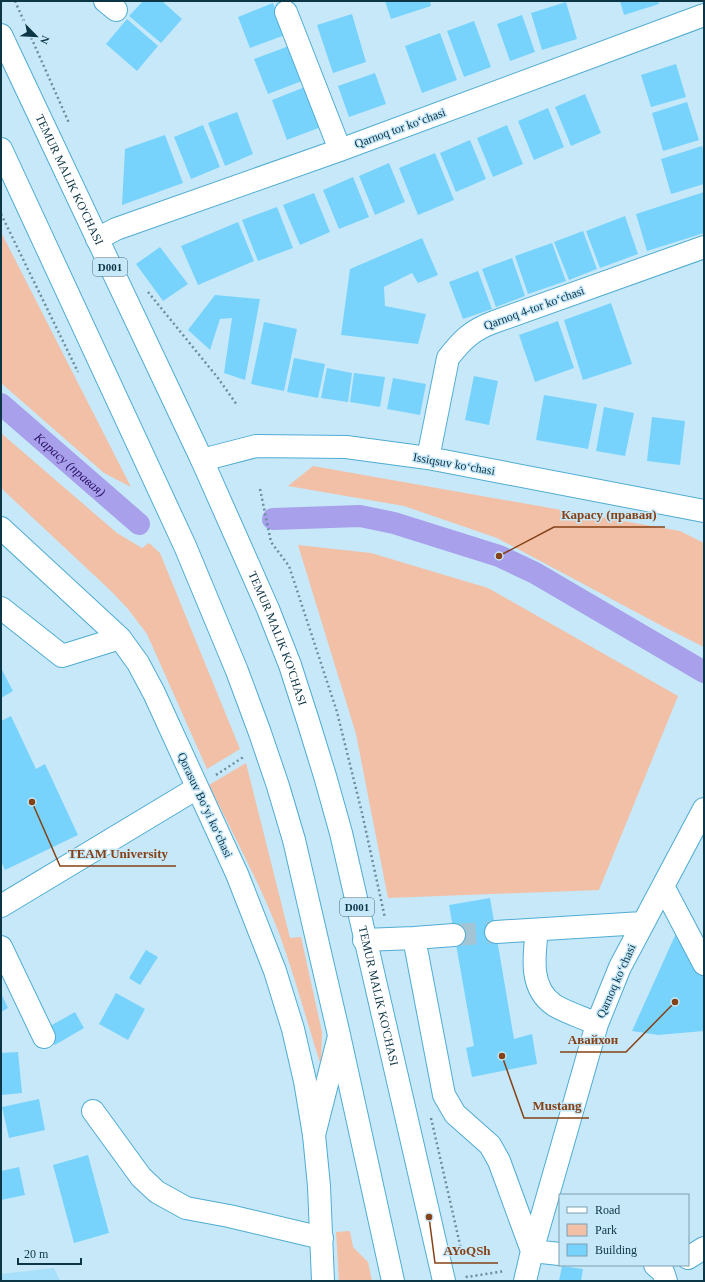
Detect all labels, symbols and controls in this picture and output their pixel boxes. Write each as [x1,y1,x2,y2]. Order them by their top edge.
north arrow [16,16,56,56]
text: N [38,34,52,46]
street label: Qarnoq tor koʻchasi [353,105,448,151]
street label: TEMUR MALIK KO'CHASI [33,112,106,247]
road number: D001 [93,258,127,276]
street label: Qarnoq 4-tor koʻchasi [482,283,587,333]
water label: Карасу (правая) [31,429,109,499]
street label: Issiqsuv koʻchasi [412,450,497,478]
callout: Карасу (правая) [554,502,665,527]
text: Карасу (правая) [561,507,657,522]
street label: TEMUR MALIK KO'CHASI [245,569,310,707]
street label: Qorasuv Bo‘yi koʻchasi [174,750,236,861]
callout: TEAM University [60,841,176,866]
text: TEAM University [68,846,169,861]
road number: D001 [340,898,374,916]
street label: TEMUR MALIK KO'CHASI [356,925,401,1067]
street label: Qarnoq koʻchasi [593,941,639,1020]
callout: Авайхон [560,1027,626,1052]
text: Авайхон [568,1032,619,1047]
callout: Mustang [524,1093,589,1118]
text: Mustang [532,1098,582,1113]
legend [559,1194,689,1266]
text: Road [595,1203,620,1217]
text: Park [595,1223,617,1237]
callout: AYoQSh [435,1238,498,1263]
scale bar [18,1240,81,1266]
text: AYoQSh [443,1243,491,1258]
text: Building [595,1243,637,1257]
text: 20 m [24,1247,49,1261]

